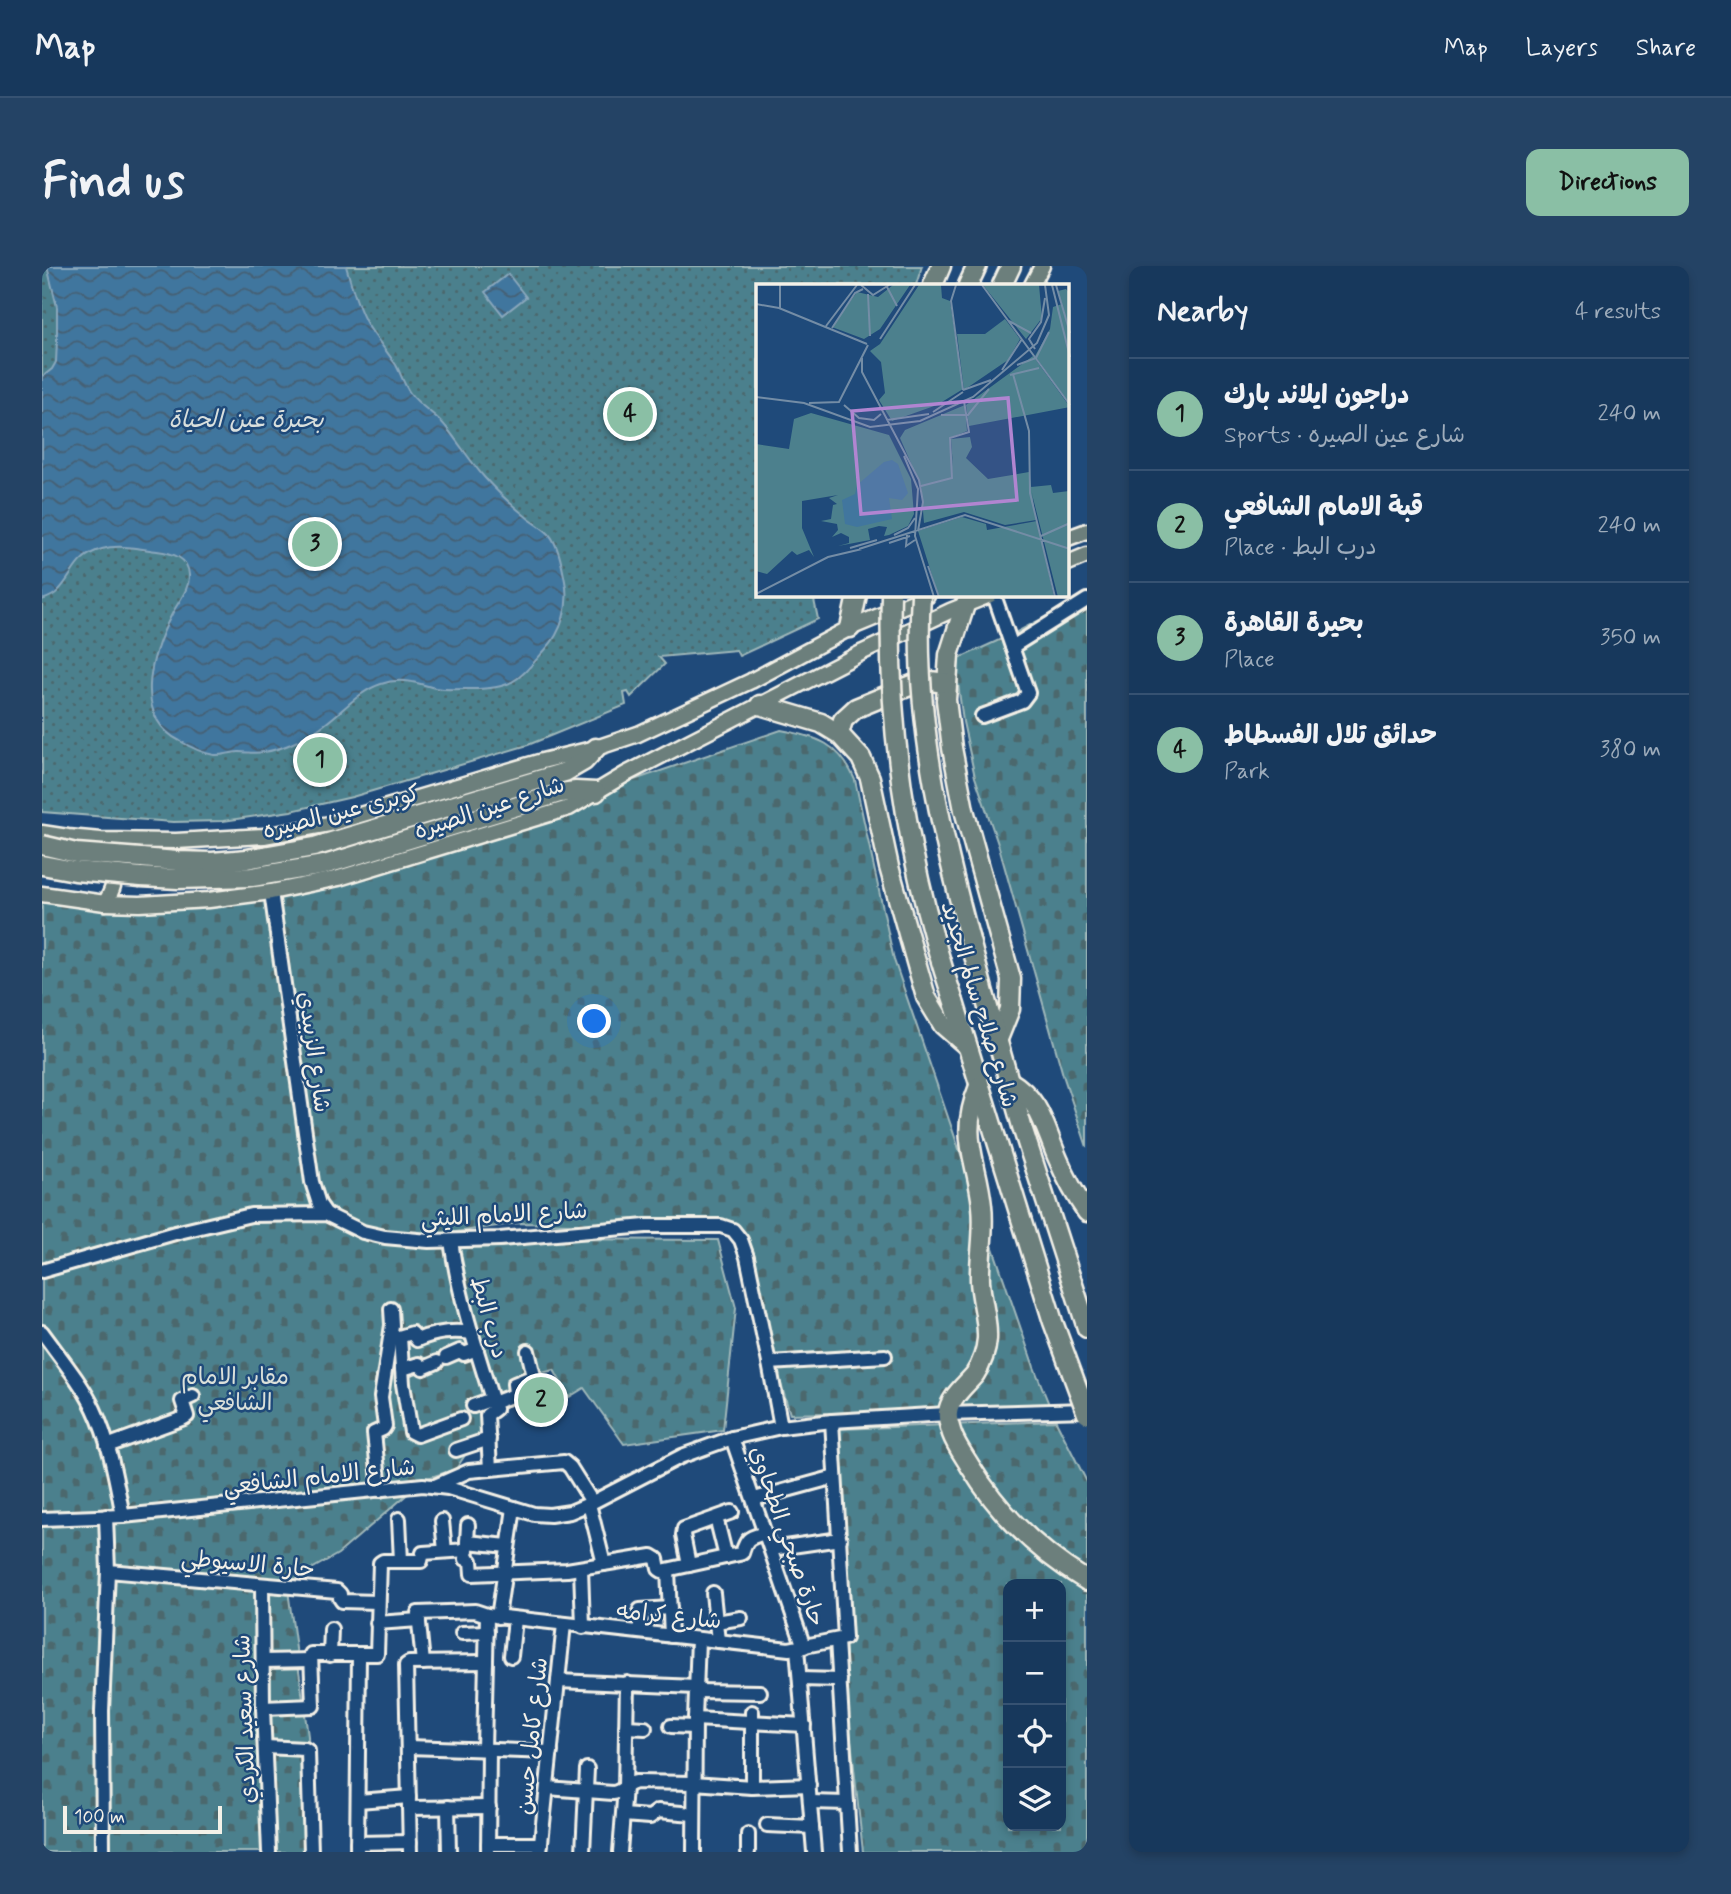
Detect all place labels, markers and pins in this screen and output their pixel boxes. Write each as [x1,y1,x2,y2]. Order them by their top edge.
pin: 4 [607,388,653,440]
pin: 3 [292,518,338,570]
pin: 1 [297,734,343,786]
pin: 2 [518,1374,564,1426]

